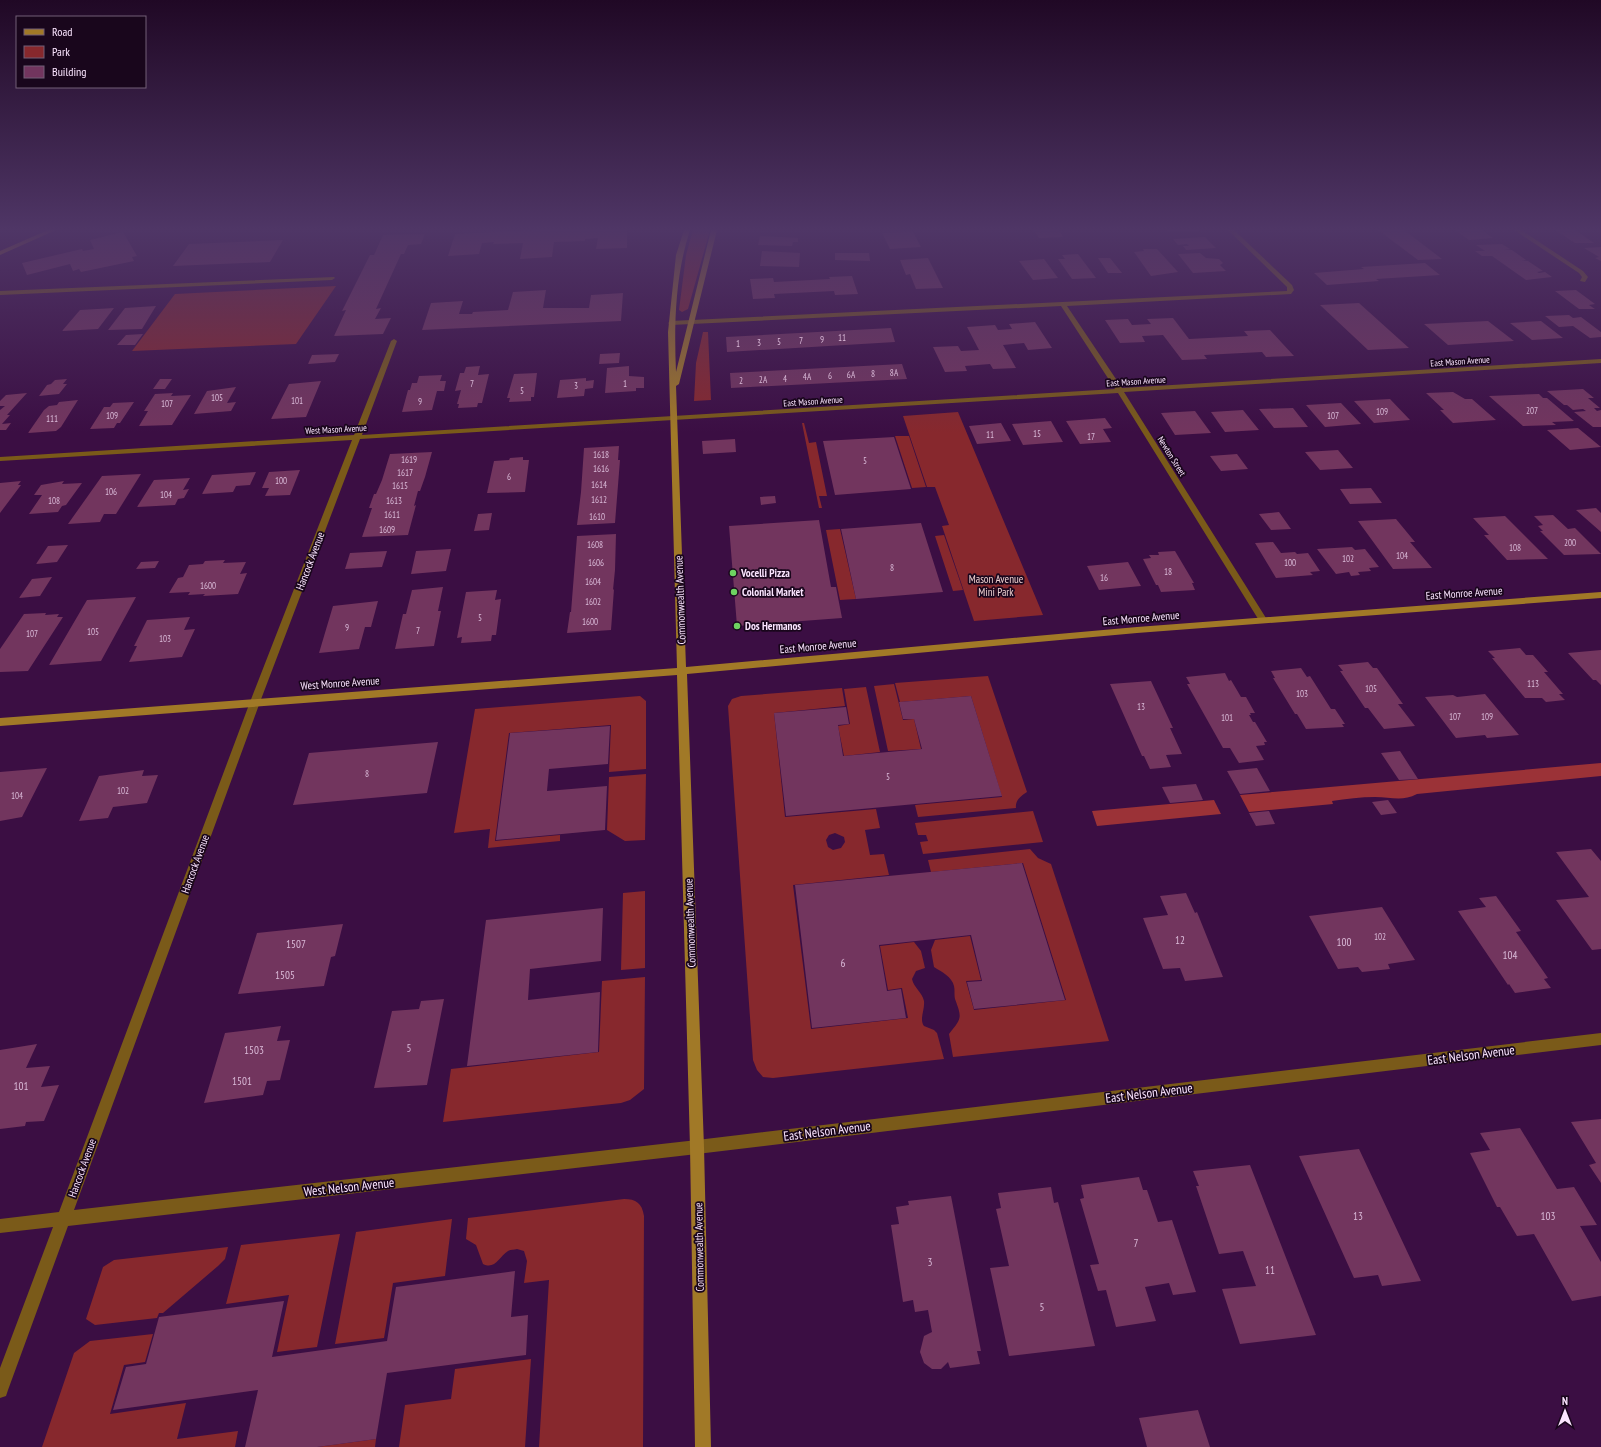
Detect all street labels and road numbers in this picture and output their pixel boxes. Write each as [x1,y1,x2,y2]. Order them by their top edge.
street label: East Mason Avenue [1430,353,1490,369]
street label: East Mason Avenue [1106,373,1166,389]
street label: East Mason Avenue [783,393,843,409]
street label: West Mason Avenue [305,422,367,436]
street label: Newton Street [1156,434,1189,478]
street label: Hancock Avenue [292,529,328,592]
street label: Commonwealth Avenue [671,555,689,645]
street label: East Monroe Avenue [1425,583,1503,603]
street label: East Monroe Avenue [1102,608,1180,628]
street label: East Monroe Avenue [779,636,857,656]
street label: West Monroe Avenue [300,673,381,693]
street label: Hancock Avenue [178,832,212,895]
street label: Commonwealth Avenue [681,878,699,968]
street label: East Nelson Avenue [1426,1041,1516,1069]
street label: East Nelson Avenue [1104,1079,1194,1107]
street label: East Nelson Avenue [782,1117,872,1145]
street label: Hancock Avenue [65,1136,99,1199]
street label: West Nelson Avenue [303,1174,395,1200]
street label: Commonwealth Avenue [691,1202,707,1292]

